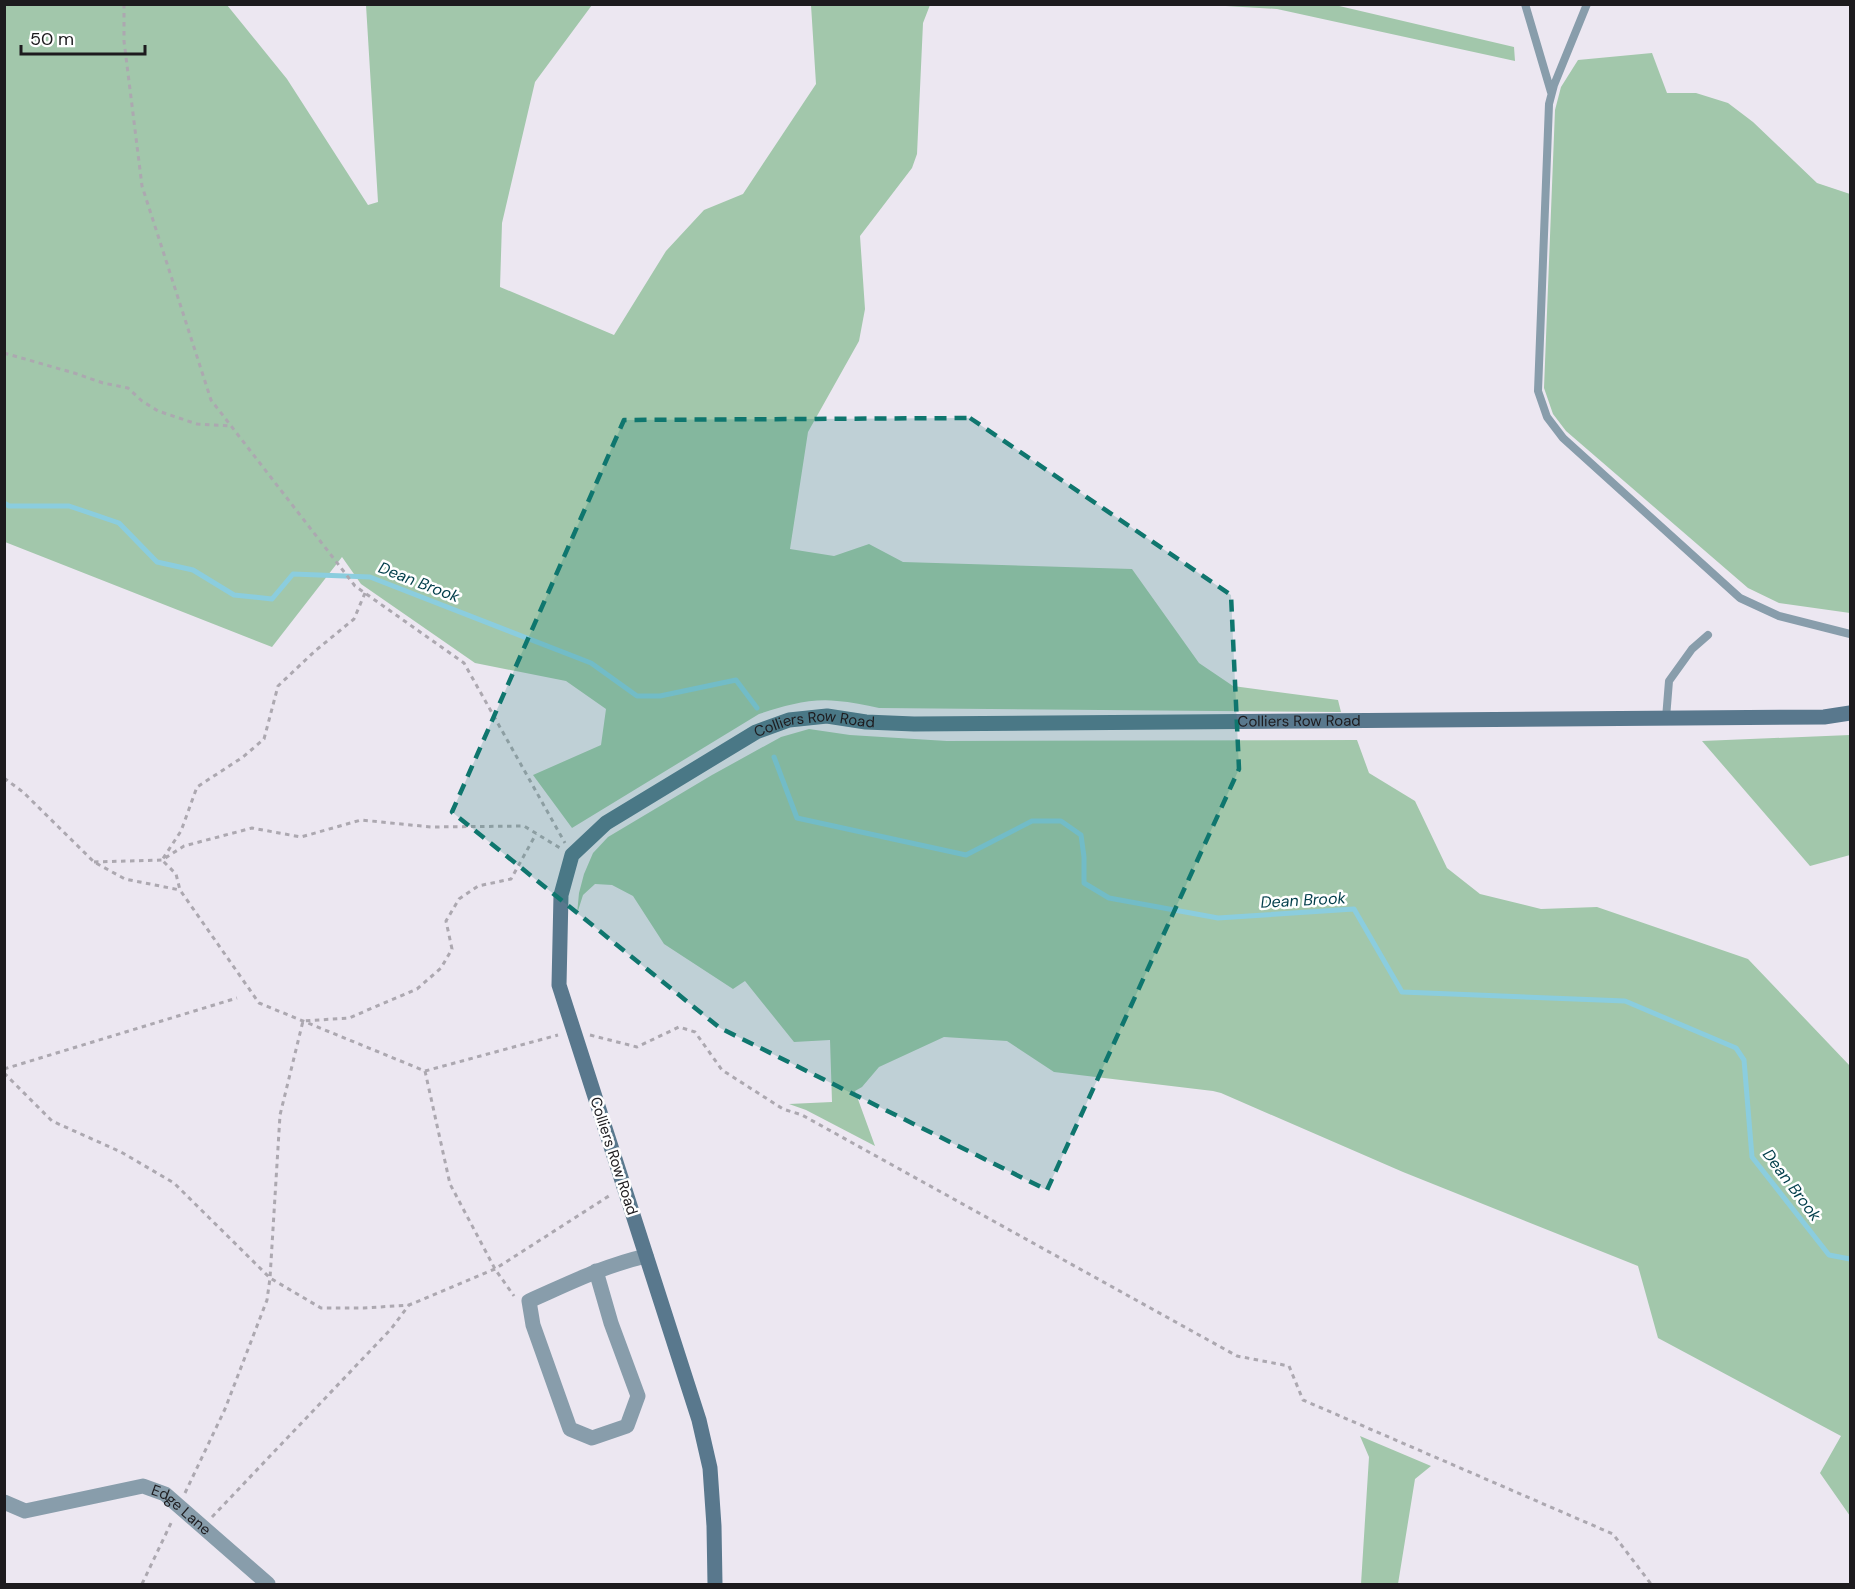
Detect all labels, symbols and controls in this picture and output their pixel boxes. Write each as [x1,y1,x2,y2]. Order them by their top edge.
scale bar [21,18,146,56]
text: 50 m [30,27,74,51]
water label: Dean Brook [375,557,463,607]
street label: Colliers Row Road [751,706,875,742]
street label: Colliers Row Road [1238,711,1361,732]
water label: Dean Brook [1260,887,1347,913]
street label: Colliers Row Road [585,1094,643,1218]
water label: Dean Brook [1758,1145,1827,1226]
street label: Edge Lane [149,1480,215,1540]

